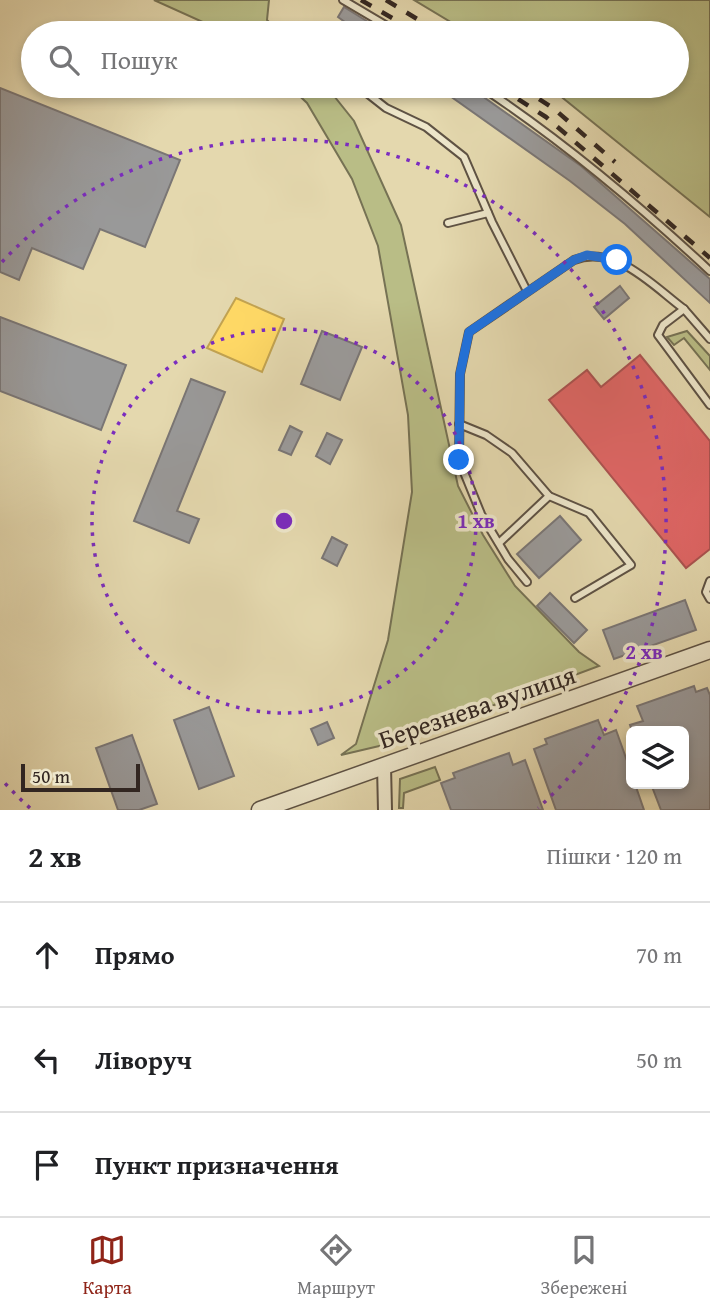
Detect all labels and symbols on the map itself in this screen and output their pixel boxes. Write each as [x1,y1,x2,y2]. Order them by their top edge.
route start [601,244,632,275]
route end [443,444,474,475]
text: 1 хв [457,505,495,536]
centre of rings [272,509,296,533]
text: 2 хв [625,636,663,667]
street label: Березнева вулиця [373,655,581,759]
scale bar [21,761,140,793]

